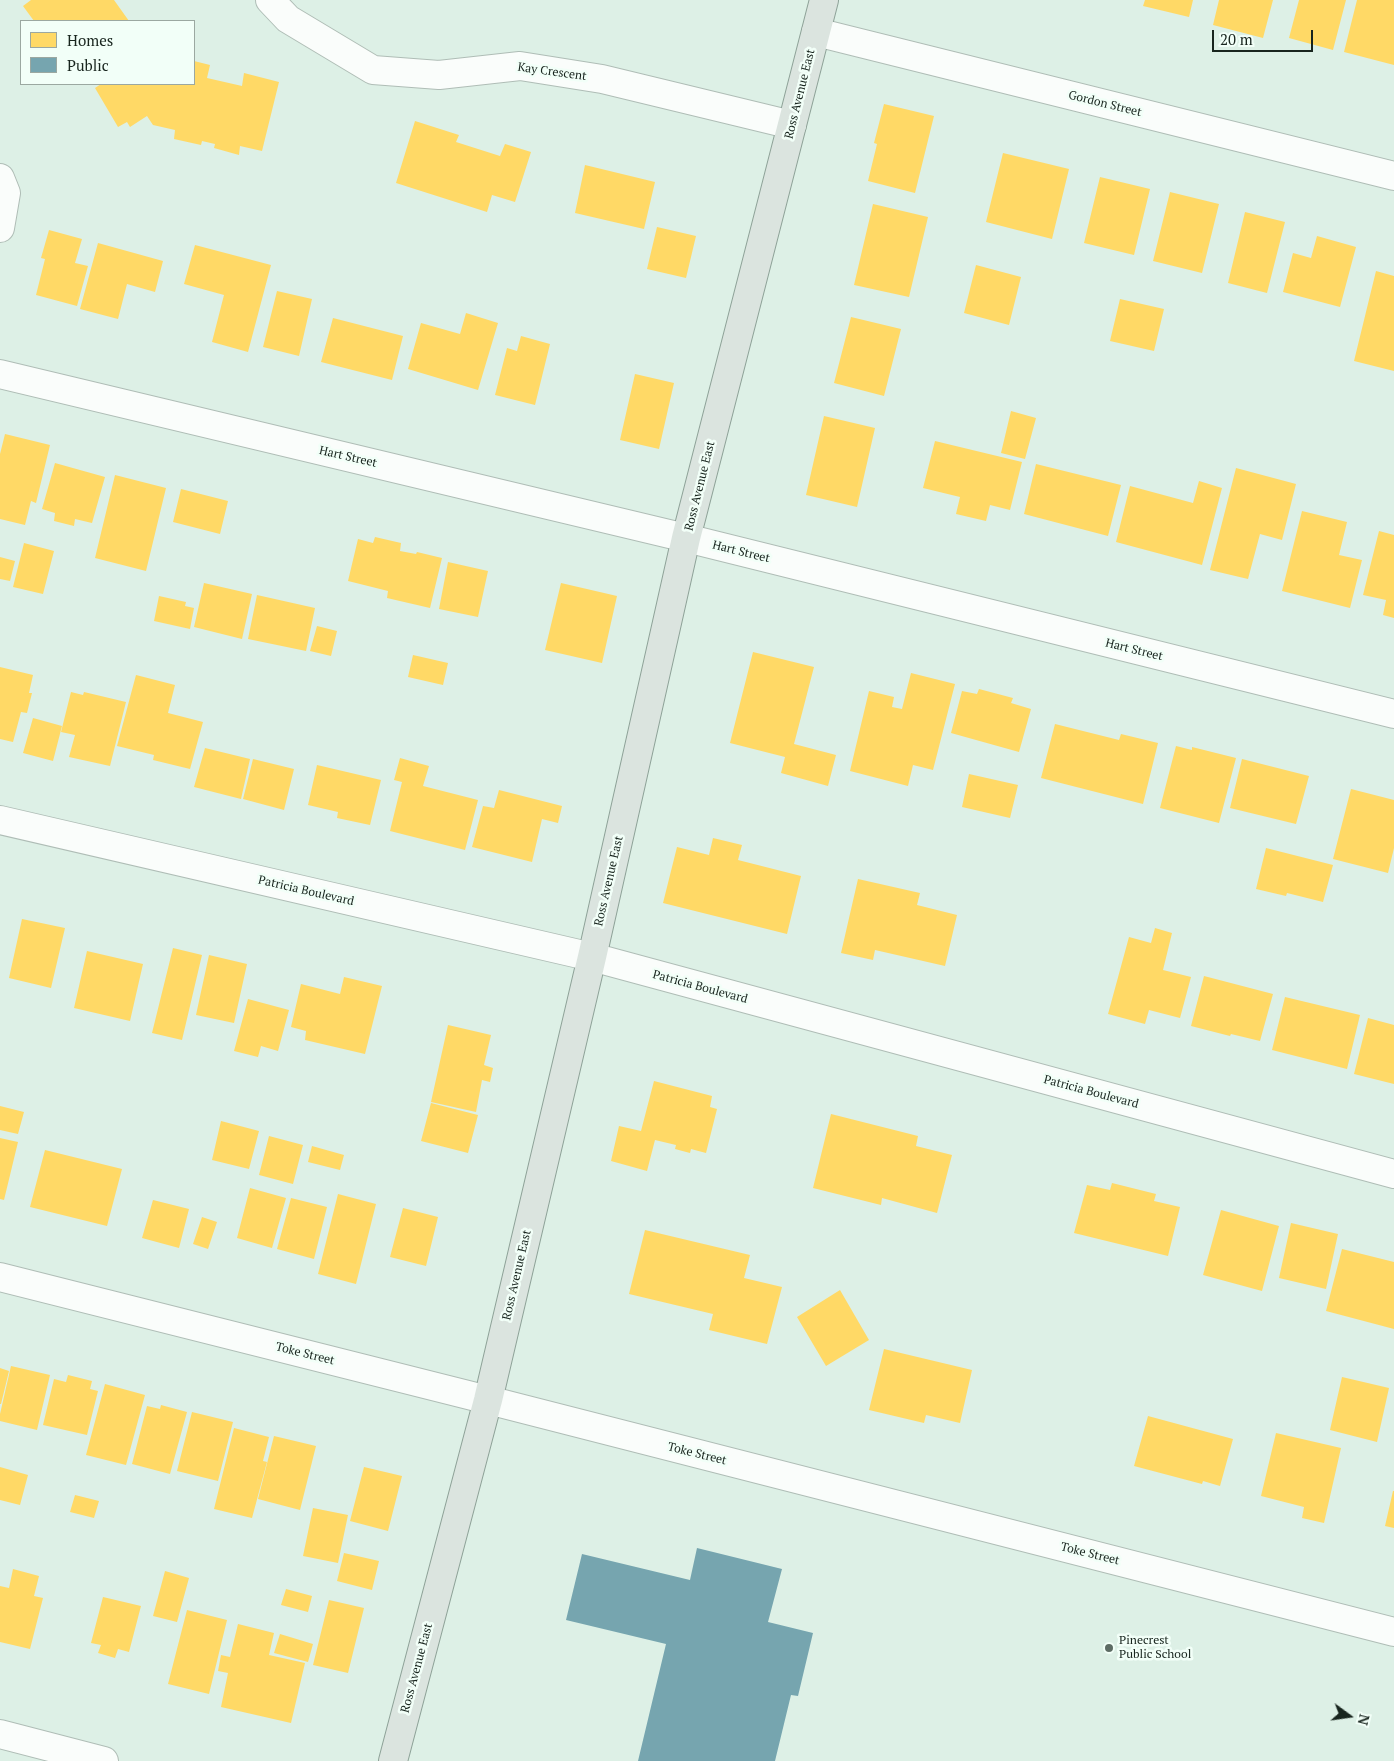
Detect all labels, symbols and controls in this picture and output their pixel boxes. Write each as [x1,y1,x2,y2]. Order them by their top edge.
legend [20,20,195,85]
scale bar [1214,20,1315,52]
text: 20 m [1220,29,1253,49]
text: Homes [67,30,113,50]
street label: Ross Avenue East [782,48,818,140]
text: Public [67,55,109,75]
street label: Kay Crescent [517,60,587,84]
street label: Gordon Street [1067,88,1143,120]
street label: Ross Avenue East [682,440,718,532]
street label: Hart Street [318,443,378,471]
street label: Hart Street [711,538,771,566]
street label: Hart Street [1104,636,1164,664]
street label: Ross Avenue East [592,834,626,928]
street label: Patricia Boulevard [257,873,355,909]
street label: Patricia Boulevard [651,967,749,1007]
street label: Patricia Boulevard [1042,1072,1140,1112]
street label: Ross Avenue East [500,1228,534,1322]
street label: Toke Street [274,1340,336,1368]
street label: Toke Street [666,1440,728,1468]
street label: Toke Street [1059,1540,1121,1568]
street label: Ross Avenue East [398,1622,436,1714]
place label: Pinecrest Public School [1119,1634,1191,1662]
marker: Pinecrest Public School [1103,1642,1115,1654]
north arrow [1324,1691,1374,1741]
text: N [1354,1712,1375,1727]

